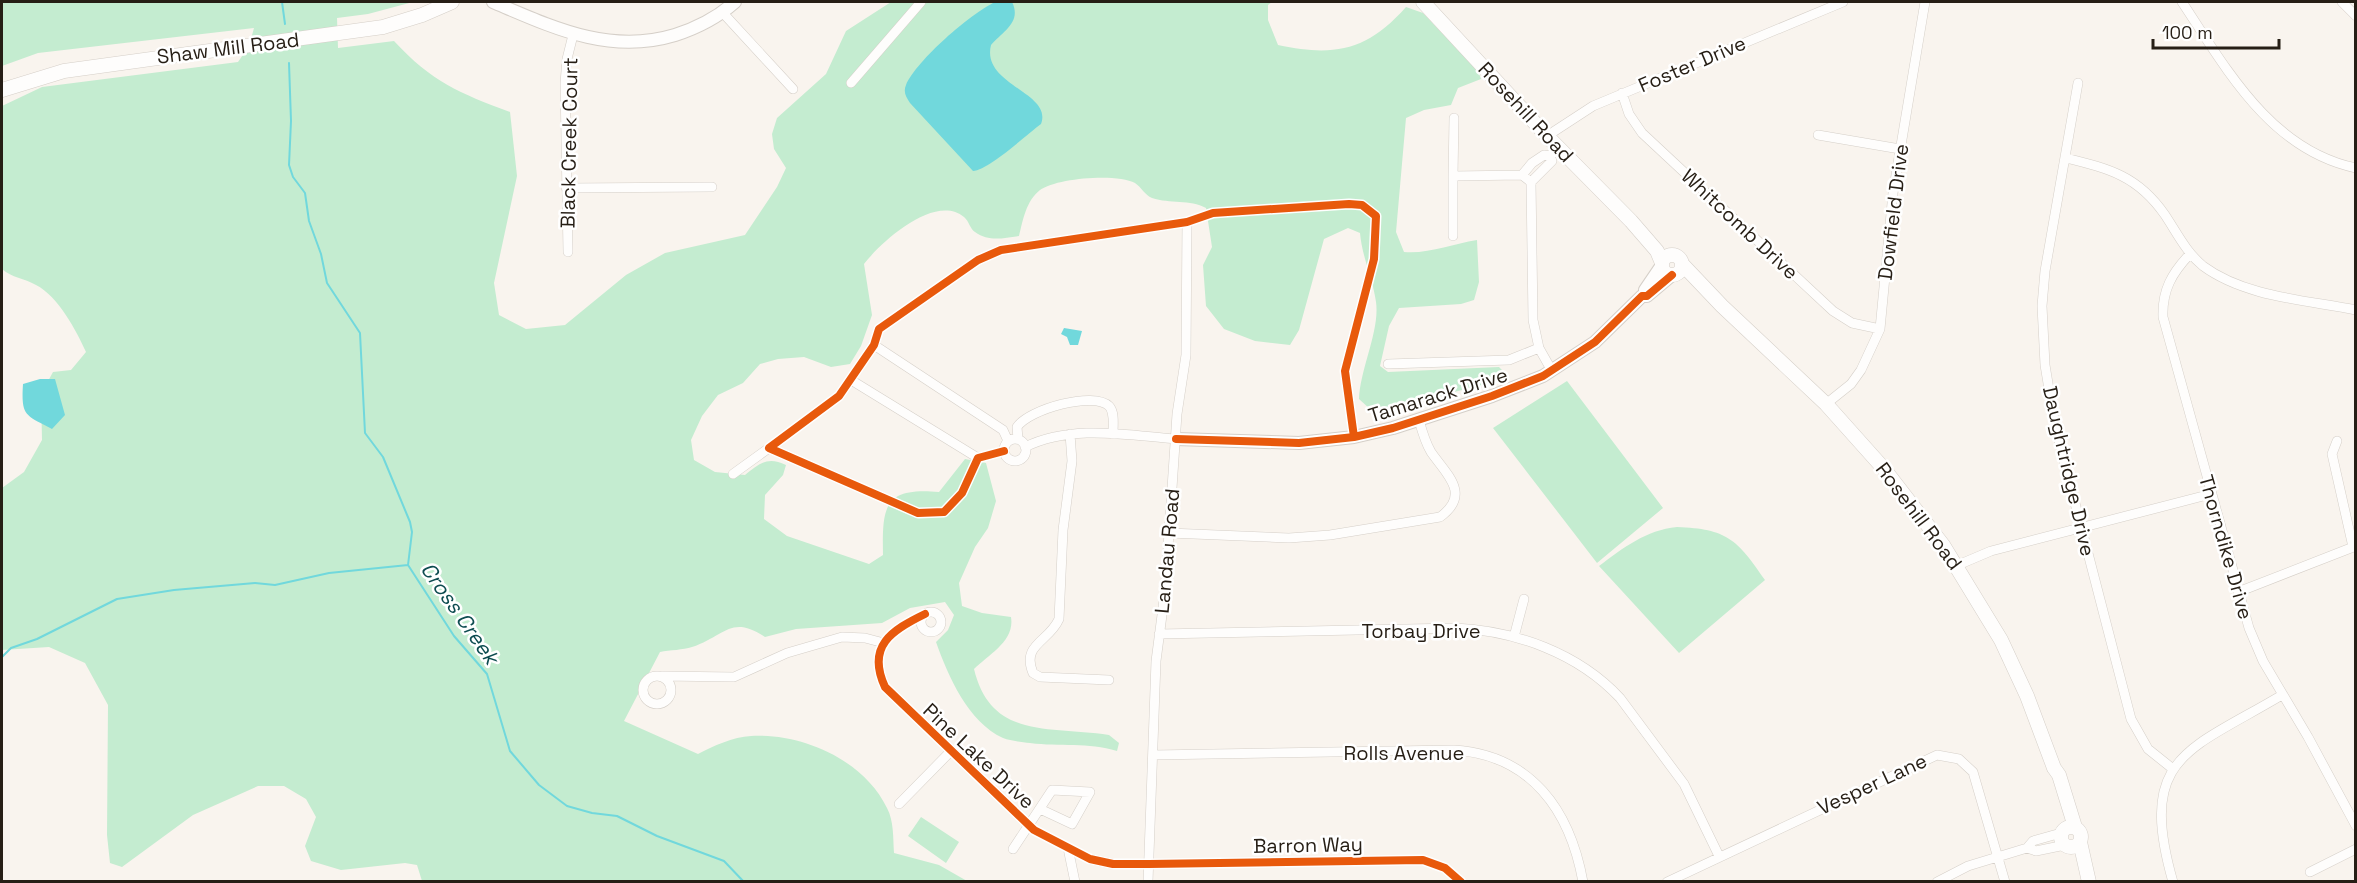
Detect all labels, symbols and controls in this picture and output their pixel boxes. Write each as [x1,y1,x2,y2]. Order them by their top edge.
scale bar [2153,12,2279,50]
text: 100 m [2162,21,2213,44]
street label: Shaw Mill Road [155,26,301,70]
street label: Foster Drive [1634,30,1750,98]
street label: Rosehill Road [1473,56,1579,168]
street label: Black Creek Court [555,57,583,229]
street label: Dowfield Drive [1872,142,1914,282]
street label: Whitcomb Drive [1676,163,1804,285]
street label: Tamarack Drive [1365,361,1511,429]
street label: Daughtridge Drive [2037,383,2101,559]
street label: Rosehill Road [1870,457,1968,575]
street label: Thorndike Drive [2193,472,2259,622]
street label: Landau Road [1149,487,1185,615]
water label: Cross Creek [415,557,507,672]
street label: Torbay Drive [1361,618,1481,644]
street label: Pine Lake Drive [918,697,1040,815]
street label: Rolls Avenue [1344,740,1464,766]
street label: Vesper Lane [1813,747,1931,821]
street label: Barron Way [1253,831,1363,859]

